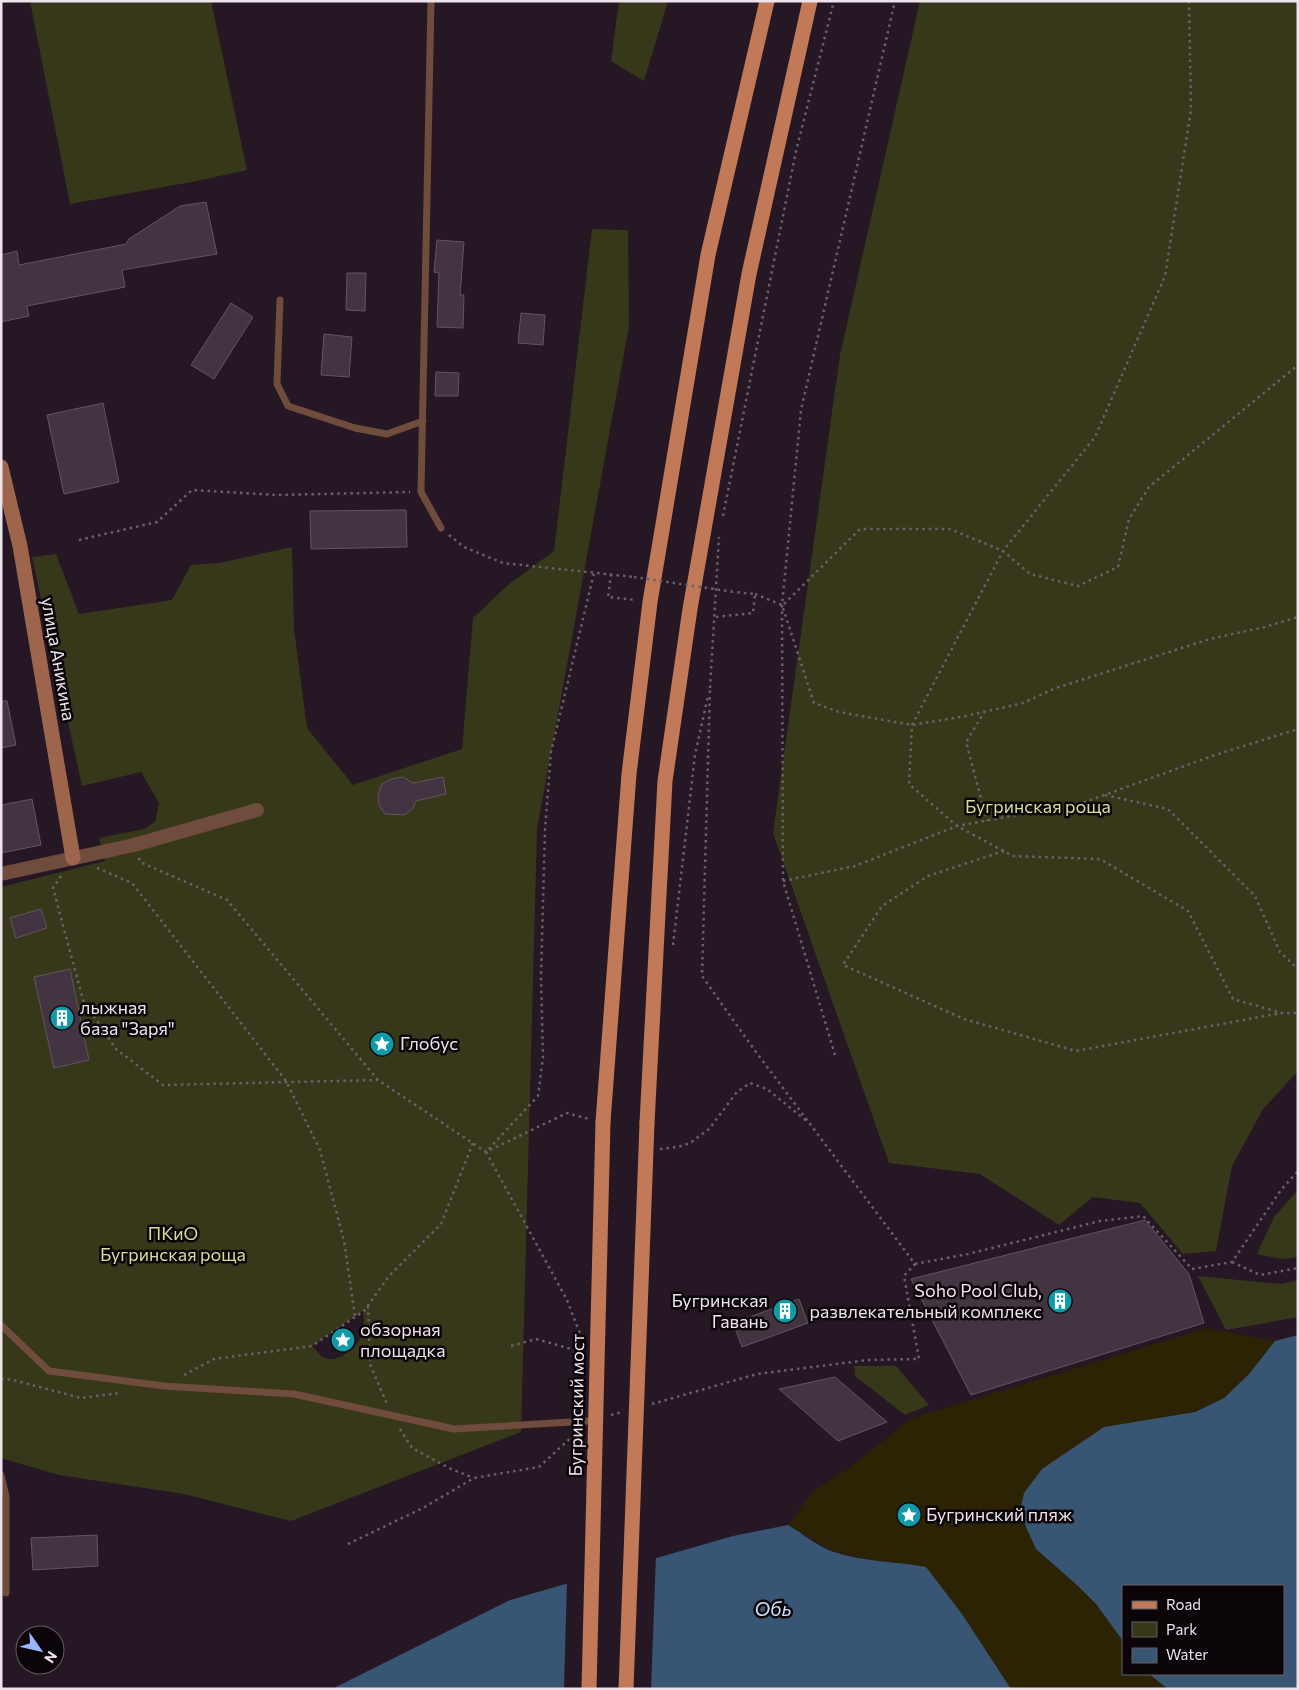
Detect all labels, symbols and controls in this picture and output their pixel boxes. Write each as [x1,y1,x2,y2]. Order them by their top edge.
street label: улица Аникина [37,595,81,722]
park label: Бугринская роща [965,795,1111,817]
place label: лыжная база "Заря" [80,996,175,1039]
building icon: лыжная база "Заря" [49,1005,75,1031]
place icon: Глобус [369,1031,395,1057]
place label: Глобус [400,1032,458,1054]
park label: ПКиО Бугринская роща [100,1222,246,1265]
place label: Soho Pool Club, развлекательный комплекс [809,1279,1042,1322]
building icon: Soho Pool Club, развлекательный комплекс [1047,1288,1073,1314]
place label: Бугринская Гавань [671,1289,768,1332]
building icon: Бугринская Гавань [772,1298,798,1324]
place label: обзорная площадка [360,1318,445,1361]
place icon: обзорная площадка [330,1327,356,1353]
street label: Бугринский мост [564,1333,588,1477]
place icon: Бугринский пляж [896,1502,922,1528]
place label: Бугринский пляж [926,1503,1072,1525]
legend [1122,1585,1284,1675]
text: Road [1166,1595,1201,1613]
water label: Обь [755,1597,791,1620]
text: Park [1166,1620,1197,1638]
north arrow [15,1625,65,1675]
text: Water [1166,1645,1208,1663]
text: N [41,1648,61,1667]

